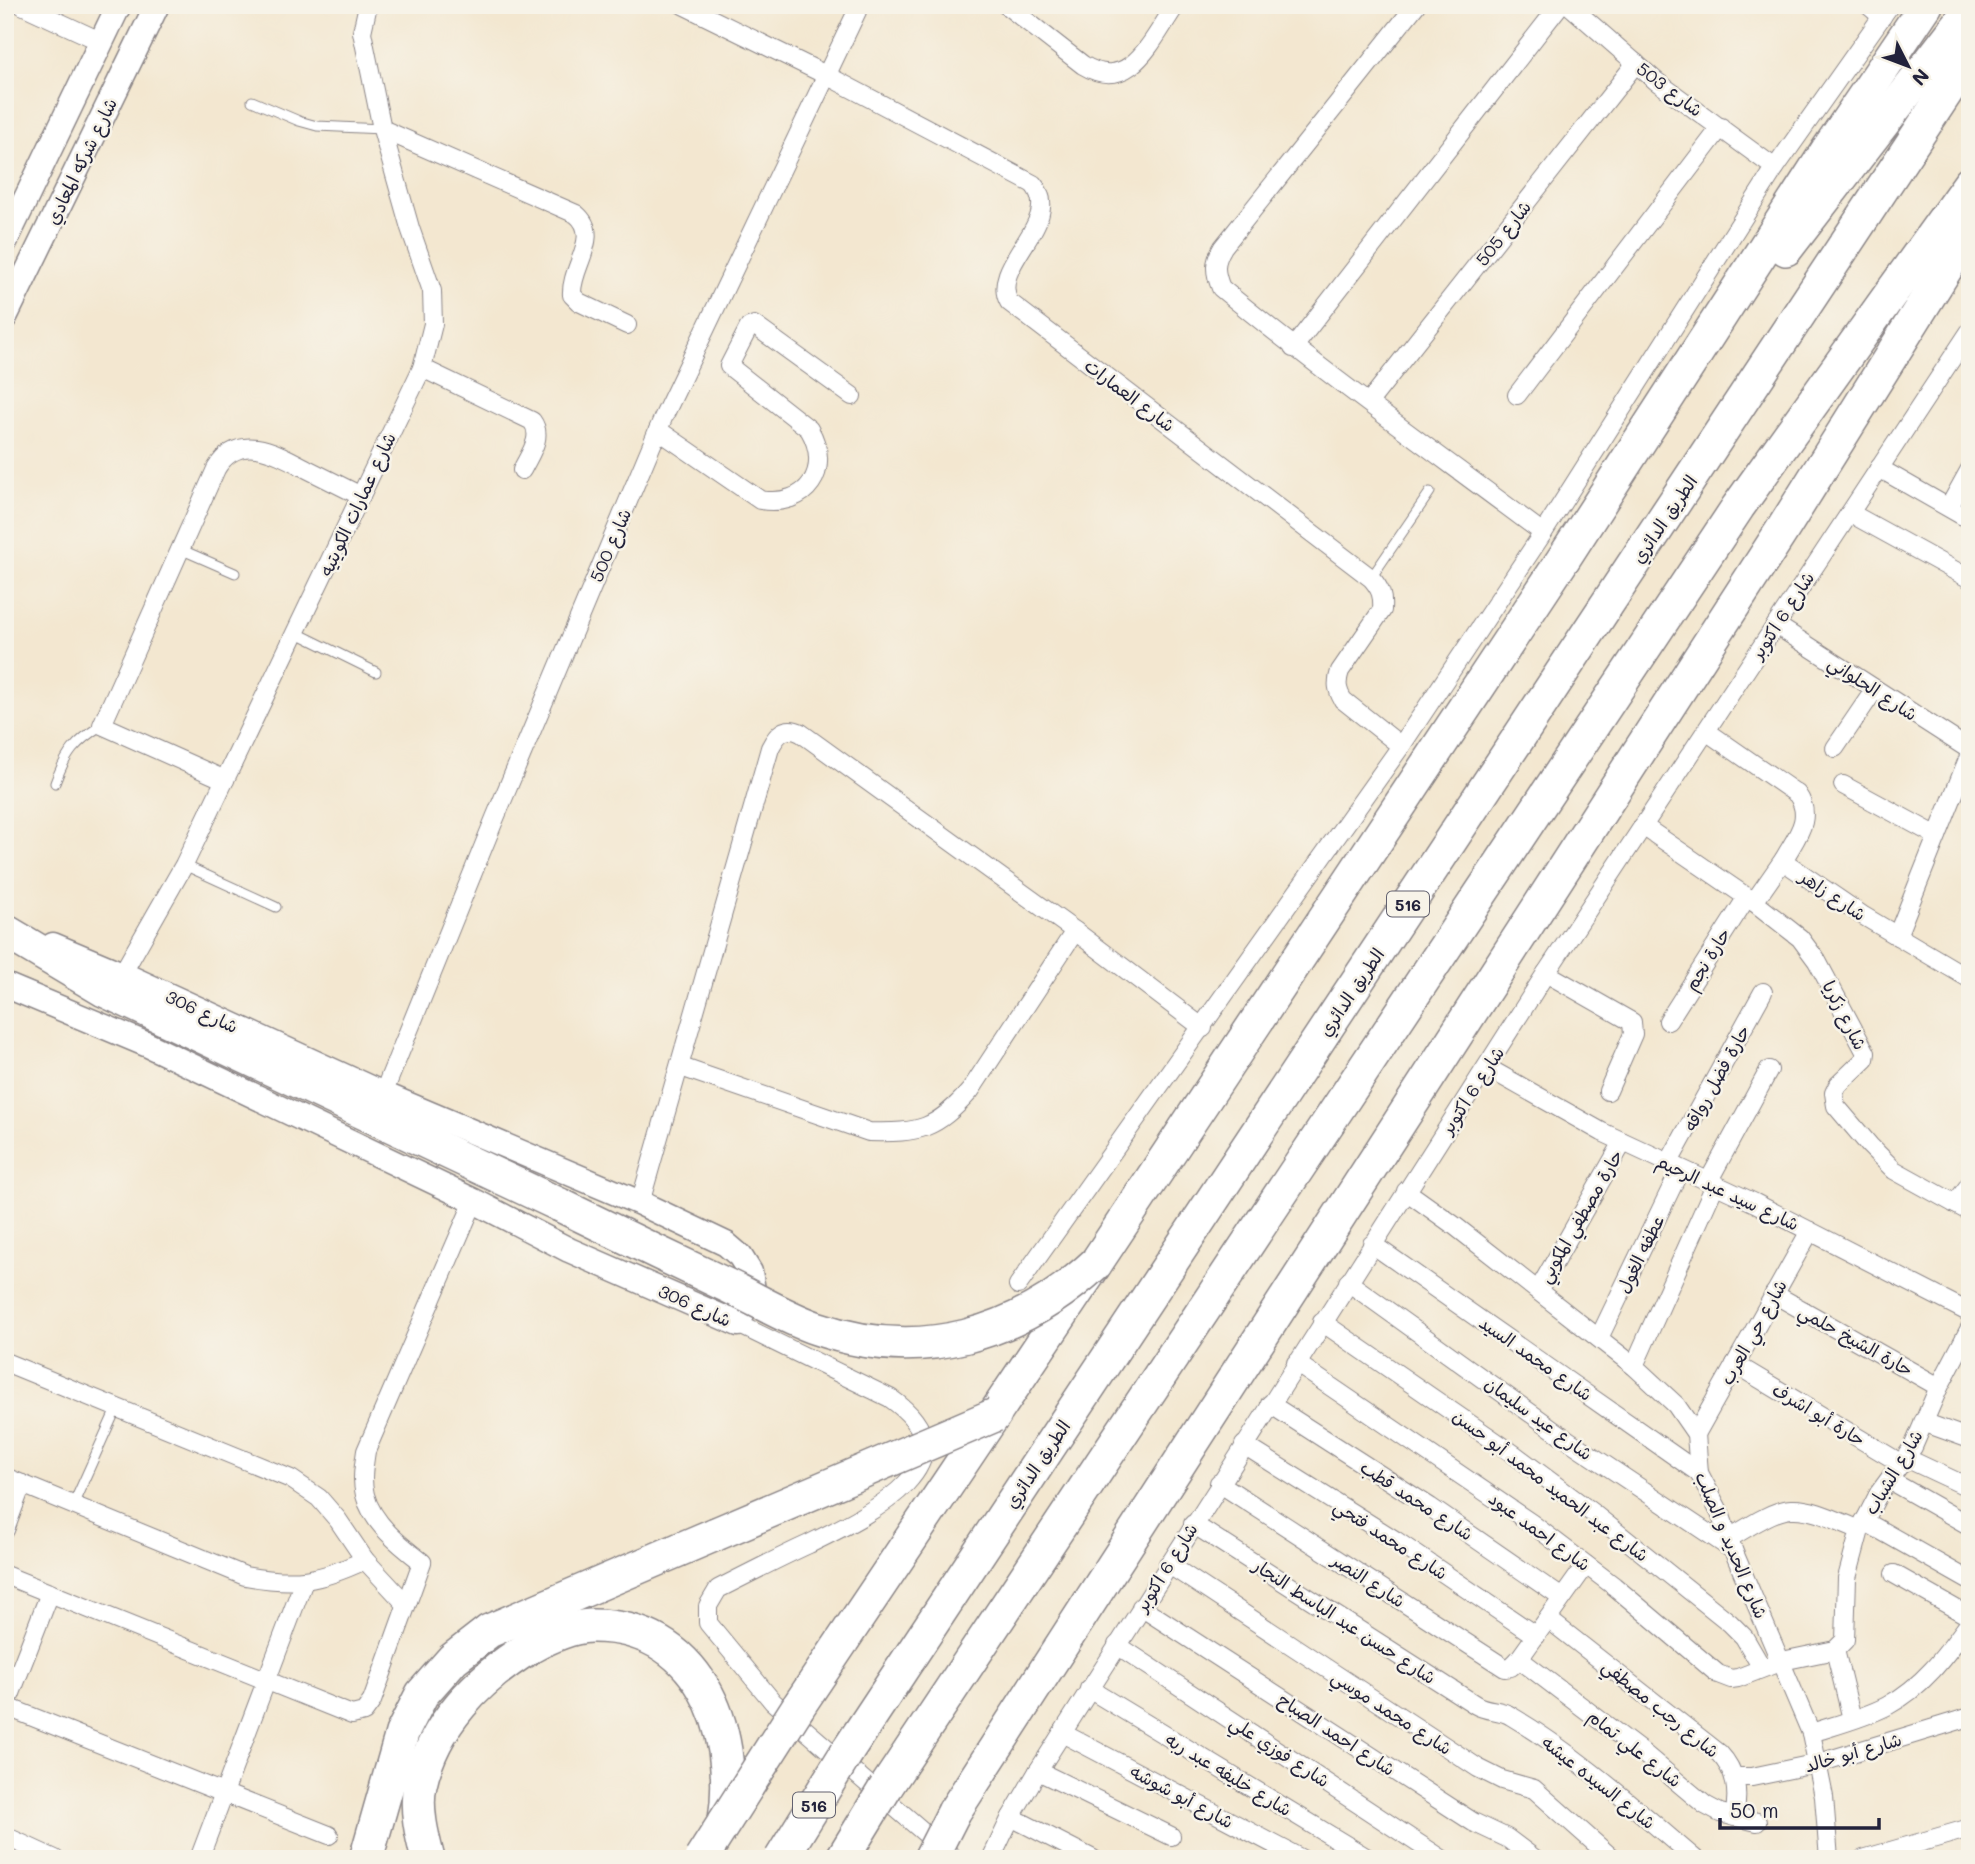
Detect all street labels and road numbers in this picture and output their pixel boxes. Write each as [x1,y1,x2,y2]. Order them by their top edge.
street label: شارع 503 [1631,56,1708,123]
street label: شارع شركه المعادي [40,94,124,229]
street label: شارع 505 [1470,195,1537,271]
street label: شارع العمارات [1079,353,1180,438]
street label: شارع عمارات الكويتيه [313,428,402,580]
street label: الطريق الدائري [1626,470,1704,569]
street label: شارع 500 [584,505,637,586]
street label: شارع 6 اكتوبر [1744,567,1820,666]
street label: شارع الحلواني [1821,650,1922,730]
street label: شارع زاهر [1793,863,1871,927]
road number: 516 [1387,891,1429,916]
street label: حارة نجم [1678,923,1738,997]
street label: الطريق الدائري [1313,943,1391,1042]
street label: شارع زكريا [1816,976,1873,1054]
street label: شارع 306 [161,984,242,1039]
street label: حارة فضل رواقه [1677,1021,1755,1135]
street label: شارع 6 اكتوبر [1434,1042,1510,1141]
street label: حارة مصطفي المكوبي [1532,1145,1632,1290]
street label: شارع سيد عبد الرحيم [1651,1148,1803,1238]
street label: عطفه الغول [1611,1211,1669,1297]
street label: شارع حي العرب [1714,1275,1796,1391]
street label: شارع 306 [654,1278,735,1333]
street label: حارة الشيخ حلمي [1792,1299,1917,1386]
street label: شارع محمد السيد [1474,1310,1597,1407]
street label: شارع عيد سليمان [1480,1371,1598,1466]
street label: حارة أبو اشرف [1768,1377,1870,1451]
street label: شارع عبد الحميد محمد أبو حسن [1448,1403,1654,1567]
street label: الطريق الدائري [999,1415,1077,1514]
street label: شارع الشباب [1858,1425,1929,1519]
street label: شارع محمد قطب [1355,1455,1478,1546]
street label: شارع الحديد و الصلب [1689,1468,1774,1623]
street label: شارع احمد عبود [1484,1486,1596,1577]
street label: شارع محمد فتحي [1327,1493,1453,1589]
street label: شارع 6 اكتوبر [1128,1518,1203,1618]
street label: شارع النصر [1326,1546,1410,1613]
street label: شارع حسن عبد الباسط النجار [1247,1552,1441,1690]
street label: شارع رجب مصطفي [1594,1653,1724,1767]
street label: شارع محمد موسي [1324,1664,1457,1764]
street label: شارع احمد الصباح [1273,1687,1400,1782]
street label: شارع علي تمام [1580,1704,1687,1796]
street label: شارع فوزي علي [1223,1710,1335,1796]
street label: شارع خليفه عبد ربه [1161,1727,1297,1822]
street label: شارع أبو خالد [1802,1727,1904,1778]
street label: شارع السيده عيشه [1537,1730,1661,1835]
street label: شارع أبو شوشه [1126,1759,1238,1834]
road number: 516 [793,1792,835,1817]

